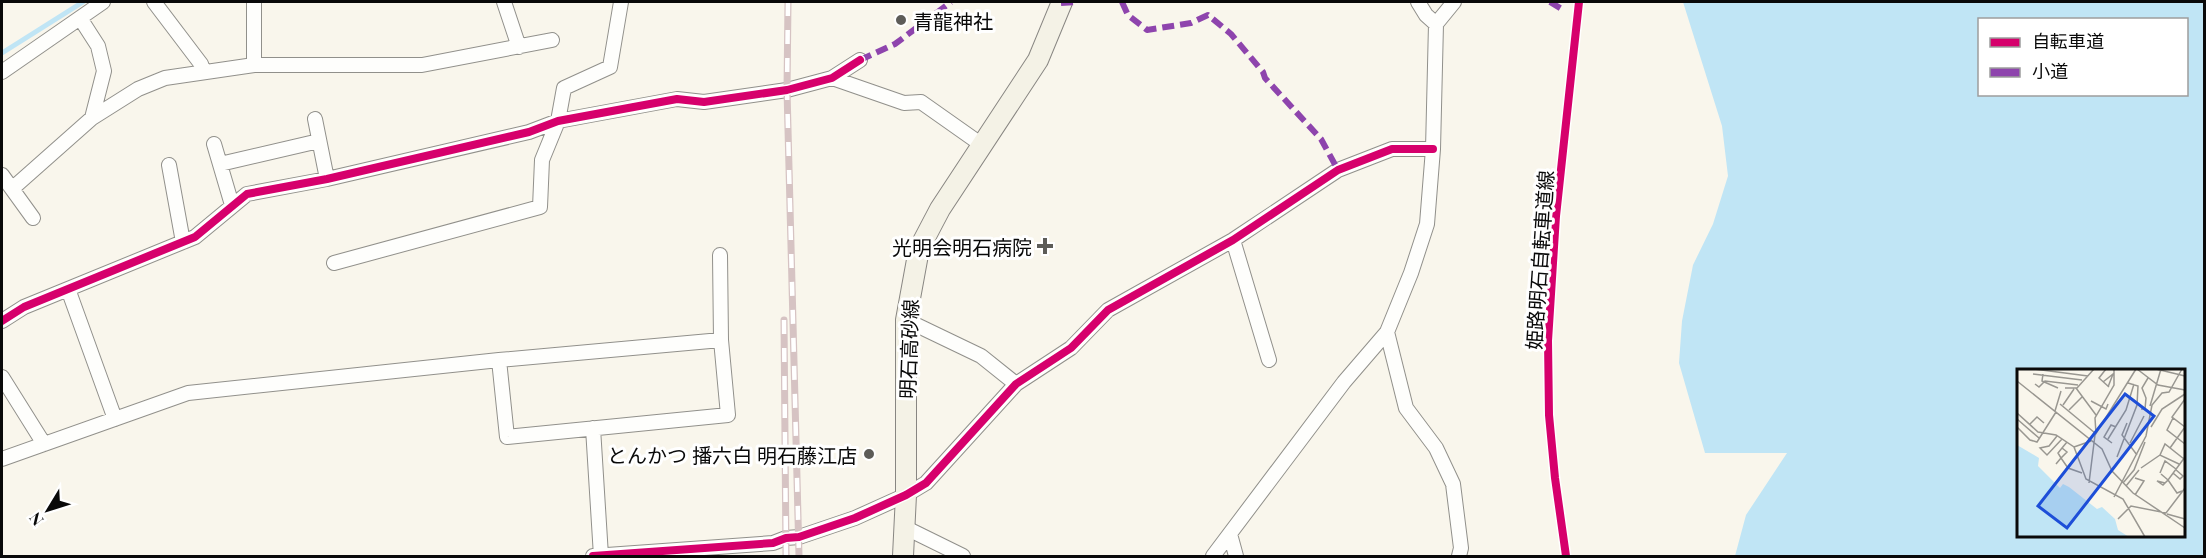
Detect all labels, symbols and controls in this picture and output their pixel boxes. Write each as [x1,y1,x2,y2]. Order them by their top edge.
place label: 青龍神社 [913,7,993,34]
marker: 青龍神社 [894,13,908,27]
legend [1978,18,2188,96]
text: 自転車道 [2032,29,2104,53]
text: 小道 [2032,59,2068,83]
street label: 姫路明石自転車道線 [1519,169,1559,351]
place label: 光明会明石病院 [892,233,1032,260]
marker: 光明会明石病院 [1036,237,1054,255]
street label: 明石高砂線 [893,299,923,399]
inset map [2017,369,2185,537]
place label: とんかつ 播六白 明石藤江店 [607,441,857,468]
marker: とんかつ 播六白 明石藤江店 [862,447,876,461]
north arrow [18,480,78,540]
text: N [24,508,48,531]

